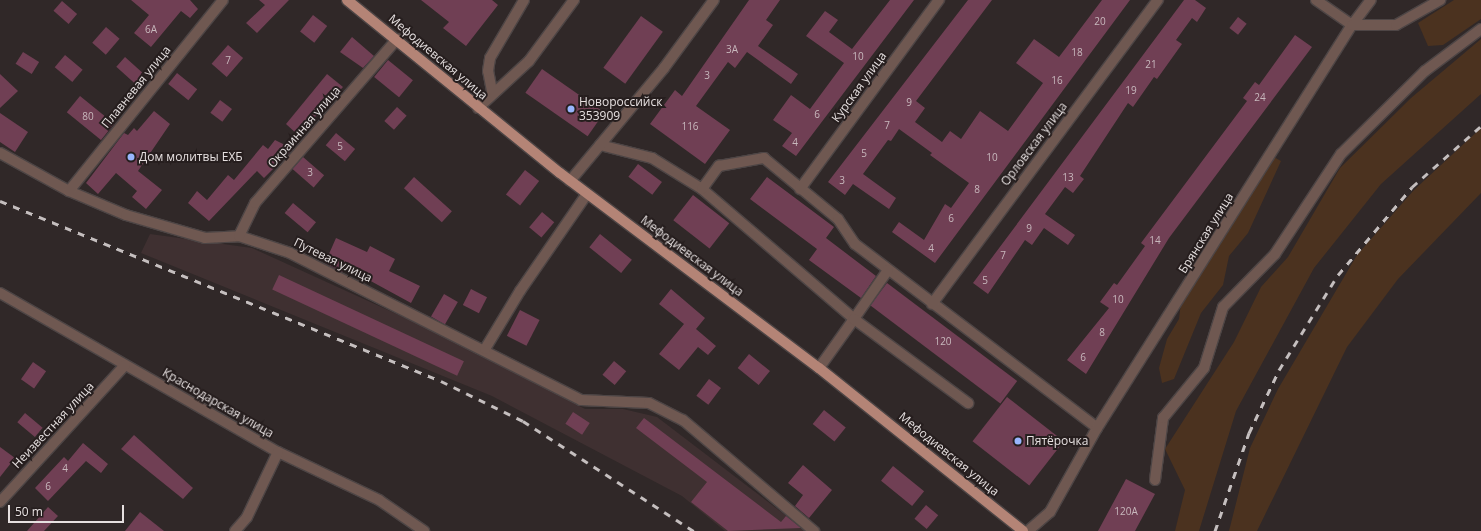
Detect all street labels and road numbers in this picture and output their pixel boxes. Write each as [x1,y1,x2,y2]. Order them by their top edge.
street label: Мефодиевская улица [386,11,490,103]
street label: Плавневая улица [98,43,174,131]
street label: Курская улица [829,49,889,125]
street label: Окраинная улица [265,83,343,171]
street label: Орловская улица [998,99,1070,189]
street label: Брянская улица [1176,190,1236,276]
street label: Мефодиевская улица [638,213,746,299]
street label: Путевая улица [292,235,374,285]
street label: Краснодарская улица [160,365,276,441]
street label: Неизвестная улица [9,379,97,471]
street label: Мефодиевская улица [896,409,1002,499]

